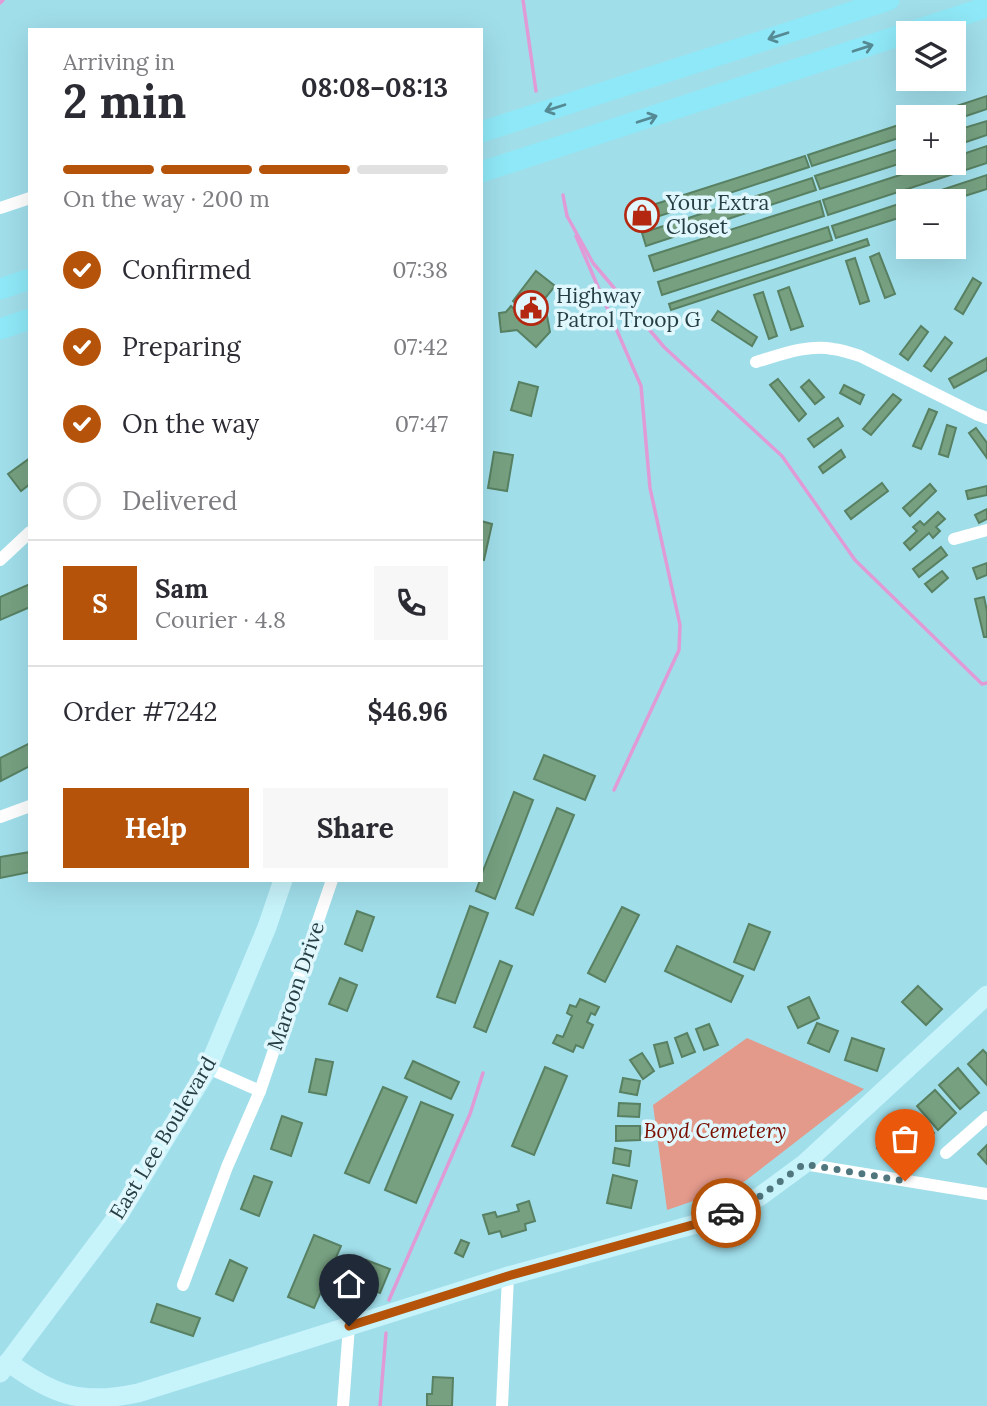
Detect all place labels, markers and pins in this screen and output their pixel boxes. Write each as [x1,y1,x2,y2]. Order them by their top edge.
place label: Your Extra Closet [665,189,770,240]
shop icon: Your Extra Closet [623,196,661,234]
place label: Highway Patrol Troop G [556,282,701,333]
public building icon: Highway Patrol Troop G [512,289,550,327]
pin [875,1109,935,1181]
pin [319,1254,379,1326]

